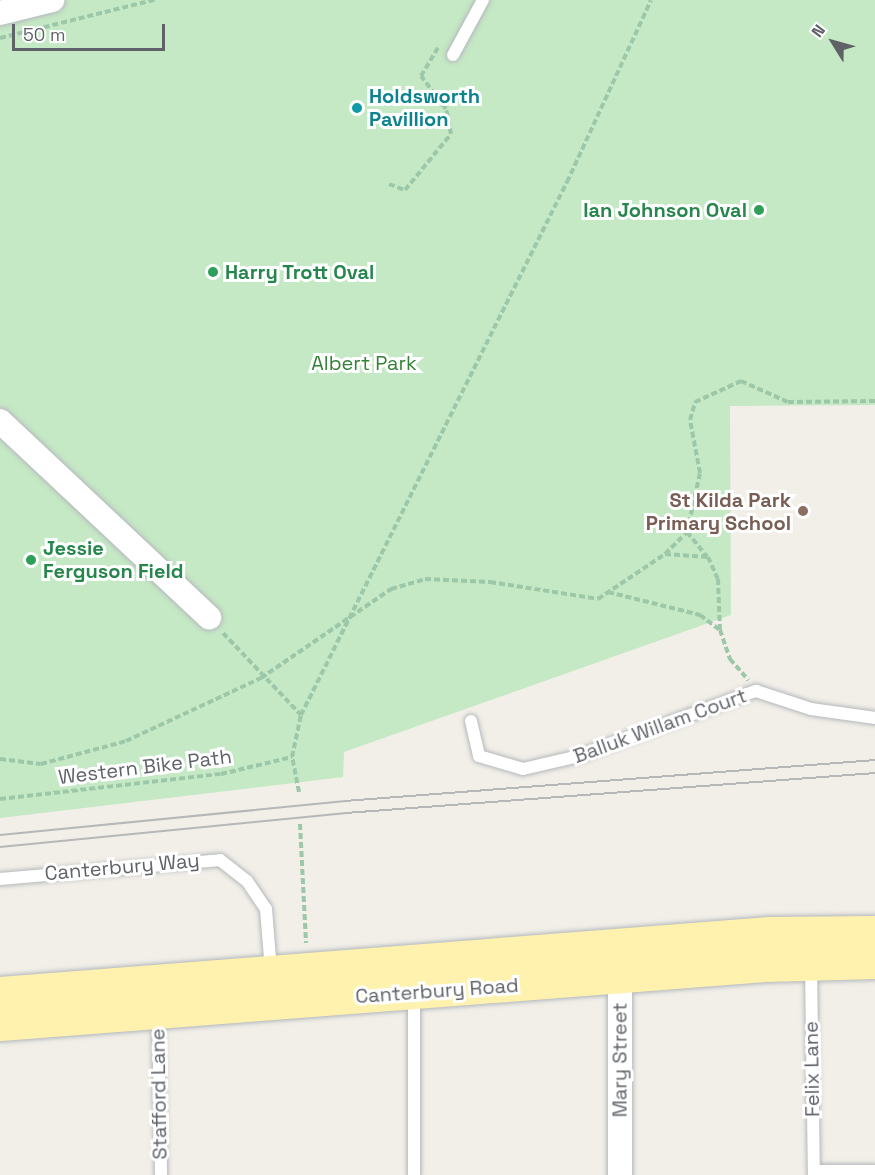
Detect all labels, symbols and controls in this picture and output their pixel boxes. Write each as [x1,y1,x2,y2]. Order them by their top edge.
scale bar [15,12,168,50]
north arrow [803,12,863,72]
text: N [807,20,830,41]
text: 50 m [23,23,65,46]
place label: Holdsworth Pavillion [369,84,480,131]
marker: Holdsworth Pavillion [350,101,364,115]
place label: Ian Johnson Oval [583,198,747,222]
marker: Ian Johnson Oval [752,203,766,217]
place label: Harry Trott Oval [225,260,375,284]
marker: Harry Trott Oval [206,265,220,279]
park label: Albert Park [311,351,417,375]
place label: St Kilda Park Primary School [646,488,791,535]
marker: St Kilda Park Primary School [796,504,810,518]
place label: Jessie Ferguson Field [43,536,184,583]
marker: Jessie Ferguson Field [24,553,38,567]
street label: Balluk Willam Court [570,683,750,769]
street label: Western Bike Path [57,744,233,790]
street label: Canterbury Way [44,848,200,886]
street label: Canterbury Road [355,973,519,1009]
street label: Mary Street [608,1003,632,1117]
street label: Felix Lane [799,1021,825,1117]
street label: Stafford Lane [146,1028,172,1160]

